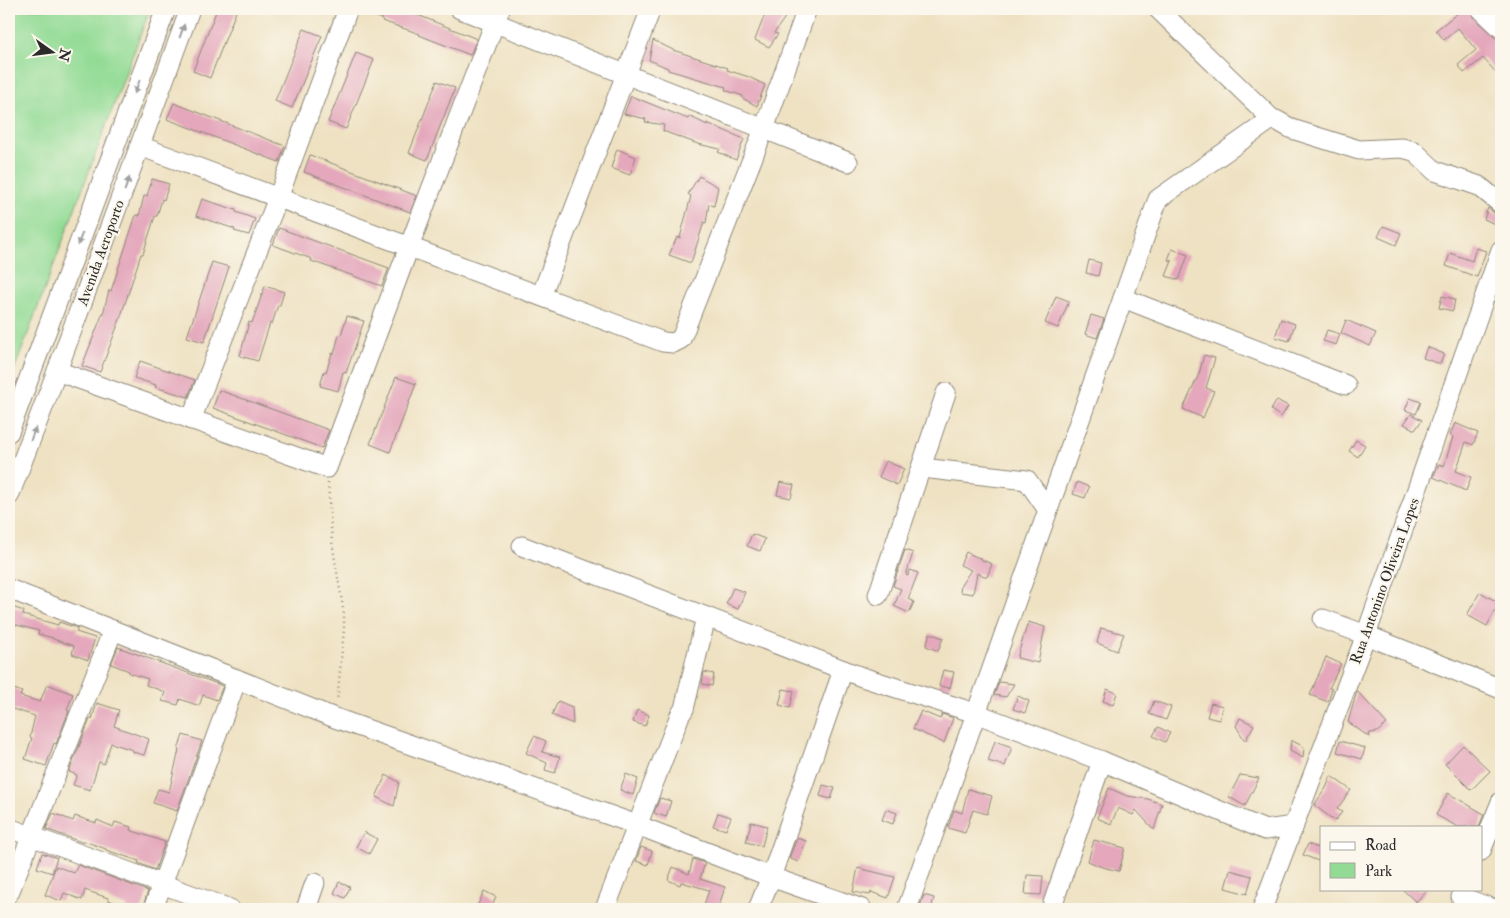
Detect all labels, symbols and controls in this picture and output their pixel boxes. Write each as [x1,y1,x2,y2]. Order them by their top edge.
one-way arrow [178,23,186,38]
north arrow [28,28,78,78]
text: N [54,46,74,64]
one-way arrow [133,80,141,95]
one-way arrow [123,176,131,191]
street label: Avenida Aeroporto [73,198,130,310]
one-way arrow [76,232,83,247]
one-way arrow [29,426,37,441]
street label: Rua Antonino Oliveira Lopes [1346,495,1425,667]
legend [1320,826,1482,890]
text: Road [1365,836,1397,855]
text: Park [1365,862,1392,881]

